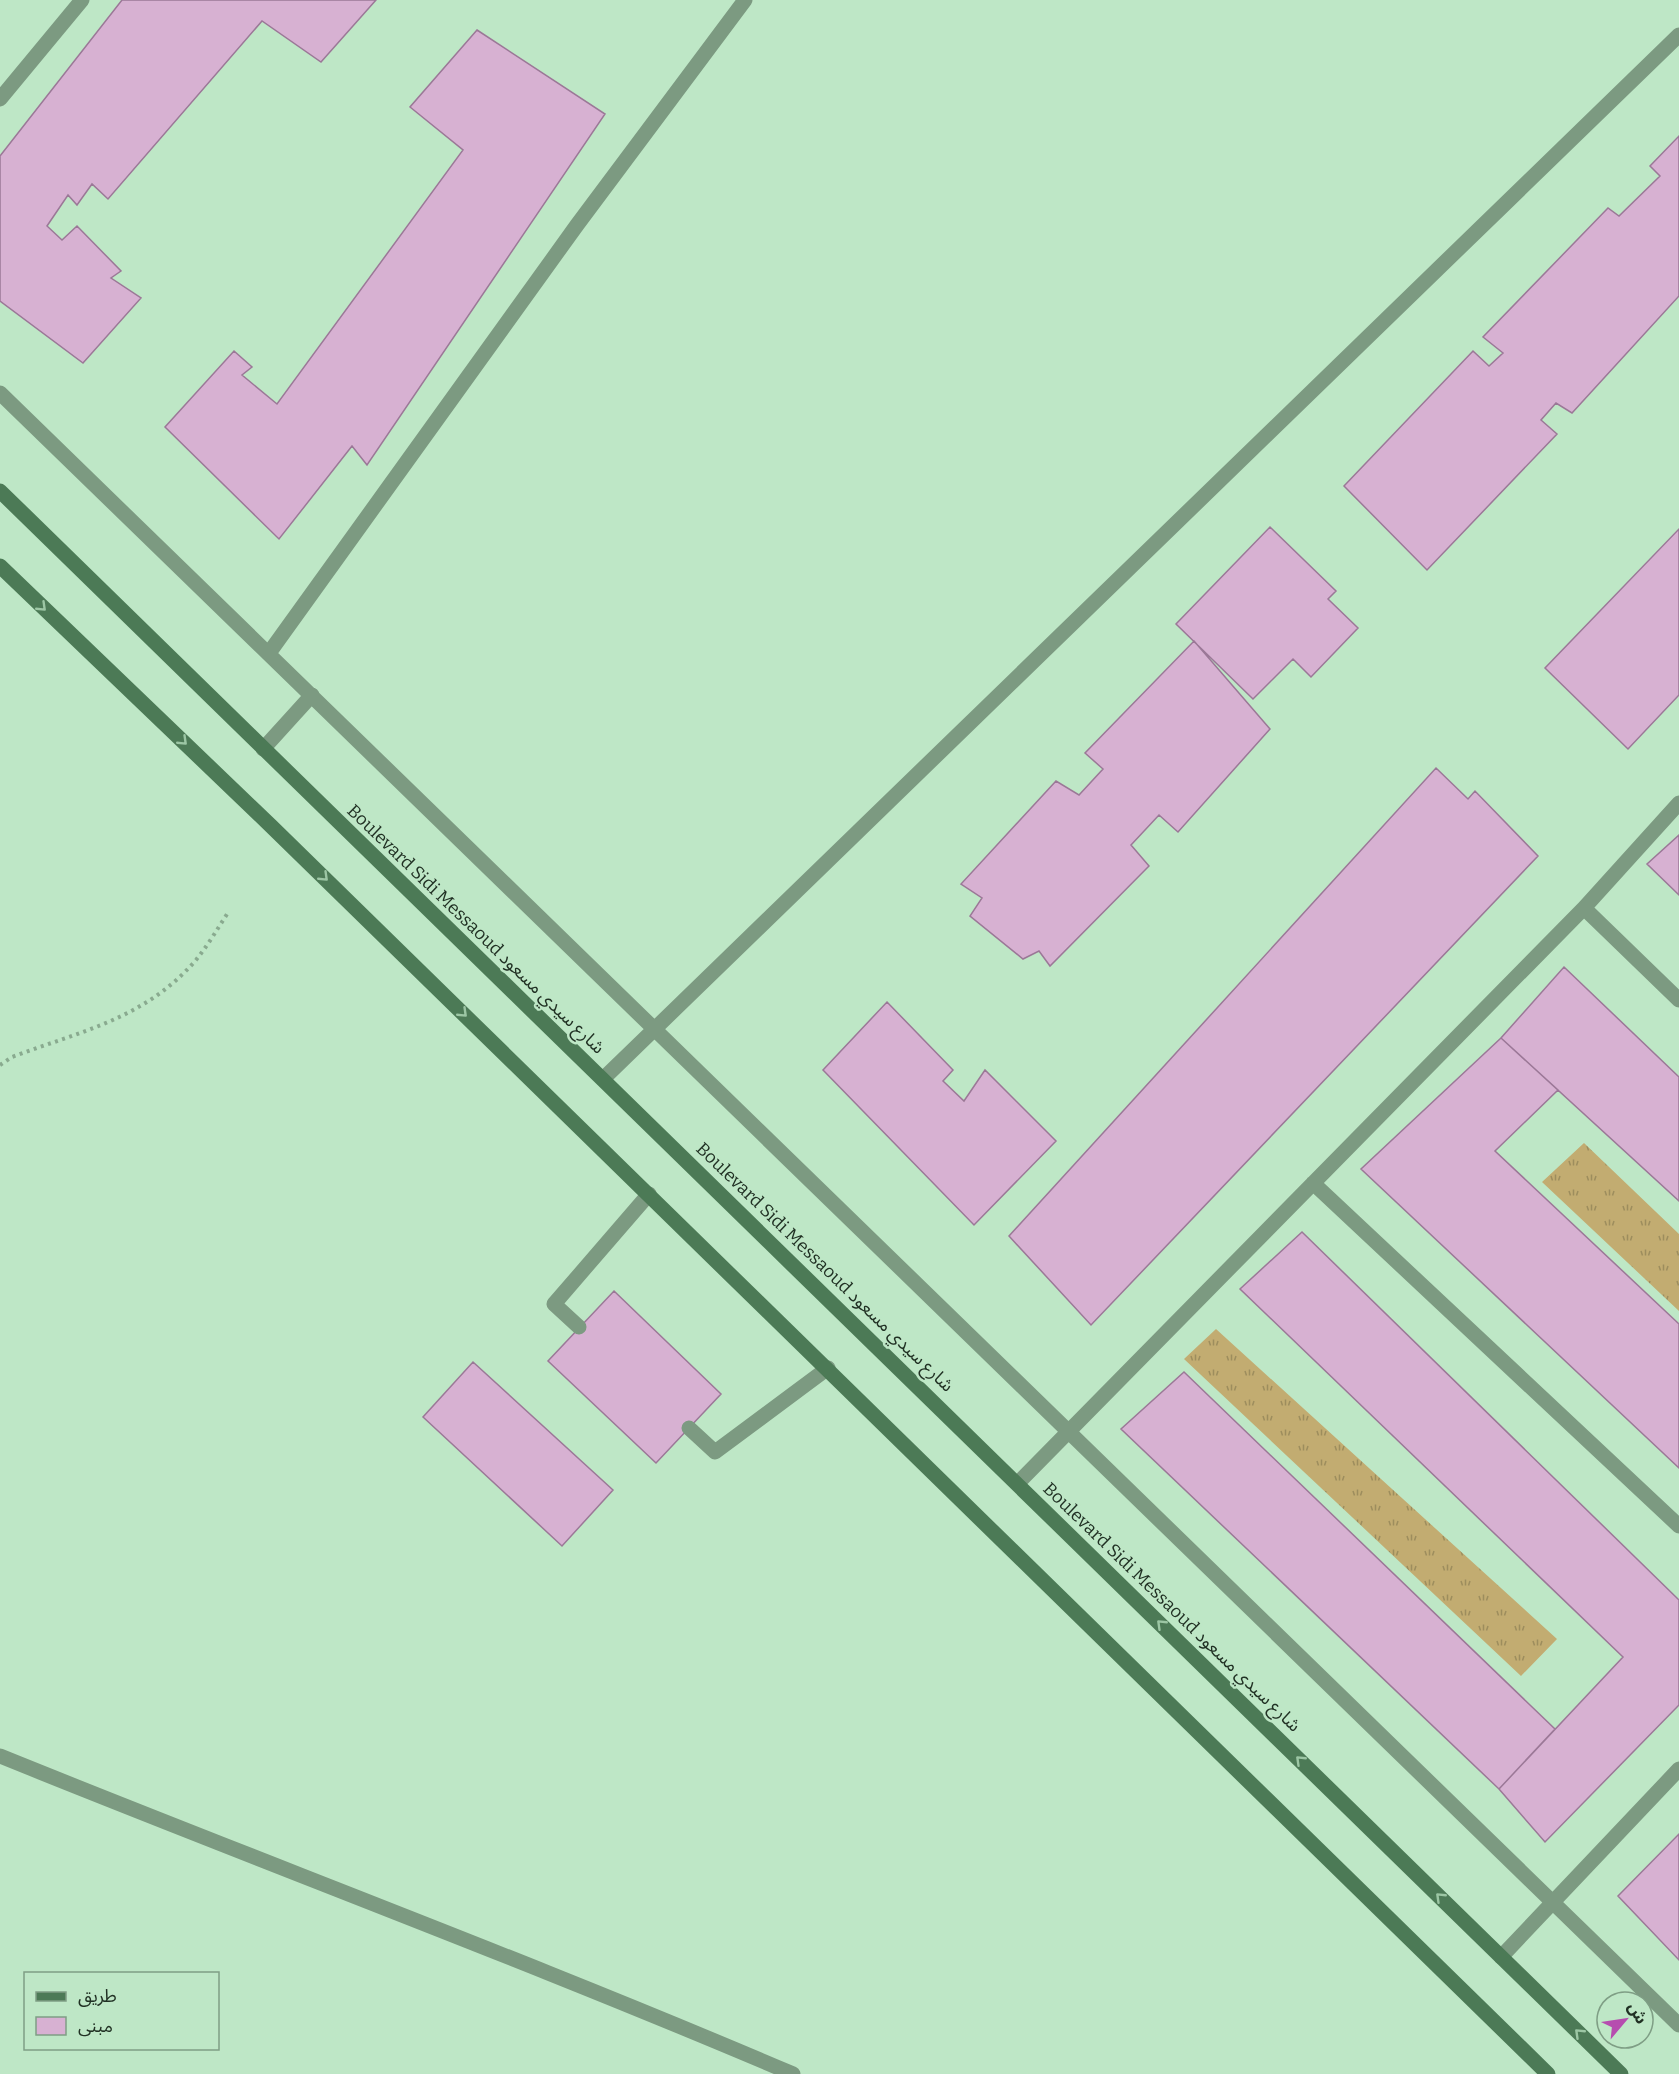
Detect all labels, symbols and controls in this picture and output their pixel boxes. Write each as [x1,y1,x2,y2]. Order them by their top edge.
one-way arrow [35,599,46,610]
one-way arrow [176,734,187,745]
street label: Boulevard Sidi Messaoud شارع سيدي مسعود [341,800,609,1061]
one-way arrow [316,869,327,880]
one-way arrow [457,1006,467,1017]
street label: Boulevard Sidi Messaoud شارع سيدي مسعود [690,1138,958,1399]
street label: Boulevard Sidi Messaoud شارع سيدي مسعود [1037,1478,1305,1739]
one-way arrow [1158,1620,1169,1631]
one-way arrow [1297,1757,1308,1768]
one-way arrow [1436,1893,1446,1904]
legend [24,1972,219,2050]
text: طريق [78,1985,117,2007]
north arrow [1595,1990,1655,2050]
text: ش [1624,1999,1651,2027]
text: مبنى [78,2015,113,2037]
one-way arrow [1576,2030,1587,2041]

